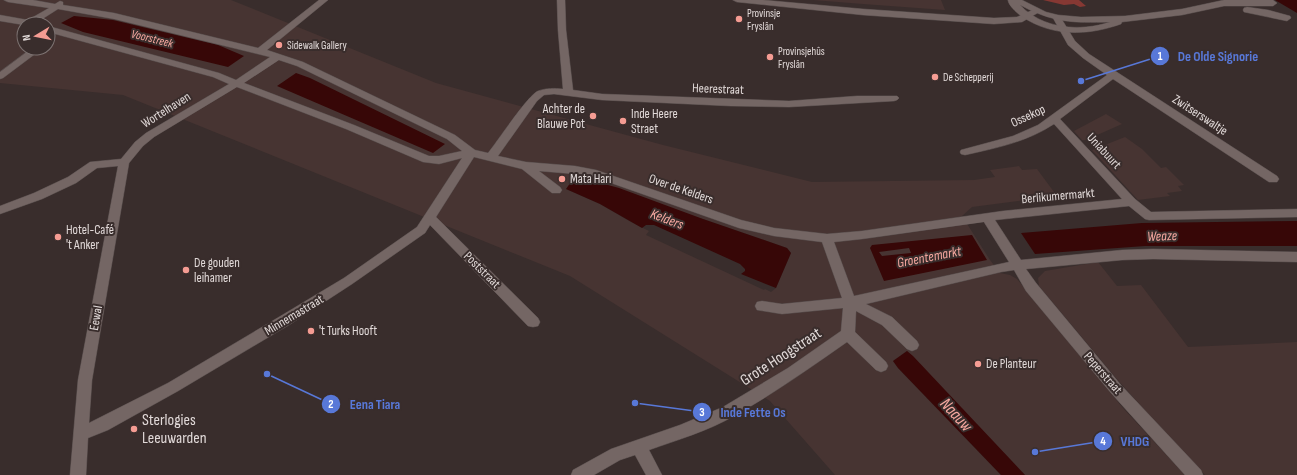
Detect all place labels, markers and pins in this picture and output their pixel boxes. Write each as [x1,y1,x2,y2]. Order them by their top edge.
place label: Provinsje Fryslân [747,7,780,33]
marker: Provinsje Fryslân [734,14,744,24]
place label: Sidewalk Gallery [287,39,347,52]
marker: Sidewalk Gallery [274,40,284,50]
callout: De Olde Signorie [1150,43,1266,69]
place label: Provinsjehûs Fryslân [778,45,825,71]
marker: Provinsjehûs Fryslân [765,52,775,62]
place label: De Schepperij [943,71,994,84]
marker: De Schepperij [930,72,940,82]
place label: Achter de Blauwe Pot [537,101,585,132]
place label: Inde Heere Straet [631,106,678,137]
marker: Achter de Blauwe Pot [588,111,598,121]
marker: Inde Heere Straet [618,116,628,126]
place label: Mata Hari [570,171,611,187]
marker: Mata Hari [557,174,567,184]
place label: Hotel-Café 't Anker [66,222,114,253]
marker: Hotel-Café 't Anker [53,232,63,242]
place label: De gouden leihamer [194,255,240,286]
marker: De gouden leihamer [181,265,191,275]
place label: 't Turks Hooft [319,323,377,339]
marker: 't Turks Hooft [306,326,316,336]
place label: De Planteur [986,356,1037,372]
marker: De Planteur [973,359,983,369]
callout: Eena Tiara [321,391,408,417]
callout: Inde Fette Os [692,399,793,425]
place label: Sterlogies Leeuwarden [142,411,207,448]
marker: Sterlogies Leeuwarden [129,424,139,434]
callout: VHDG [1093,428,1158,454]

